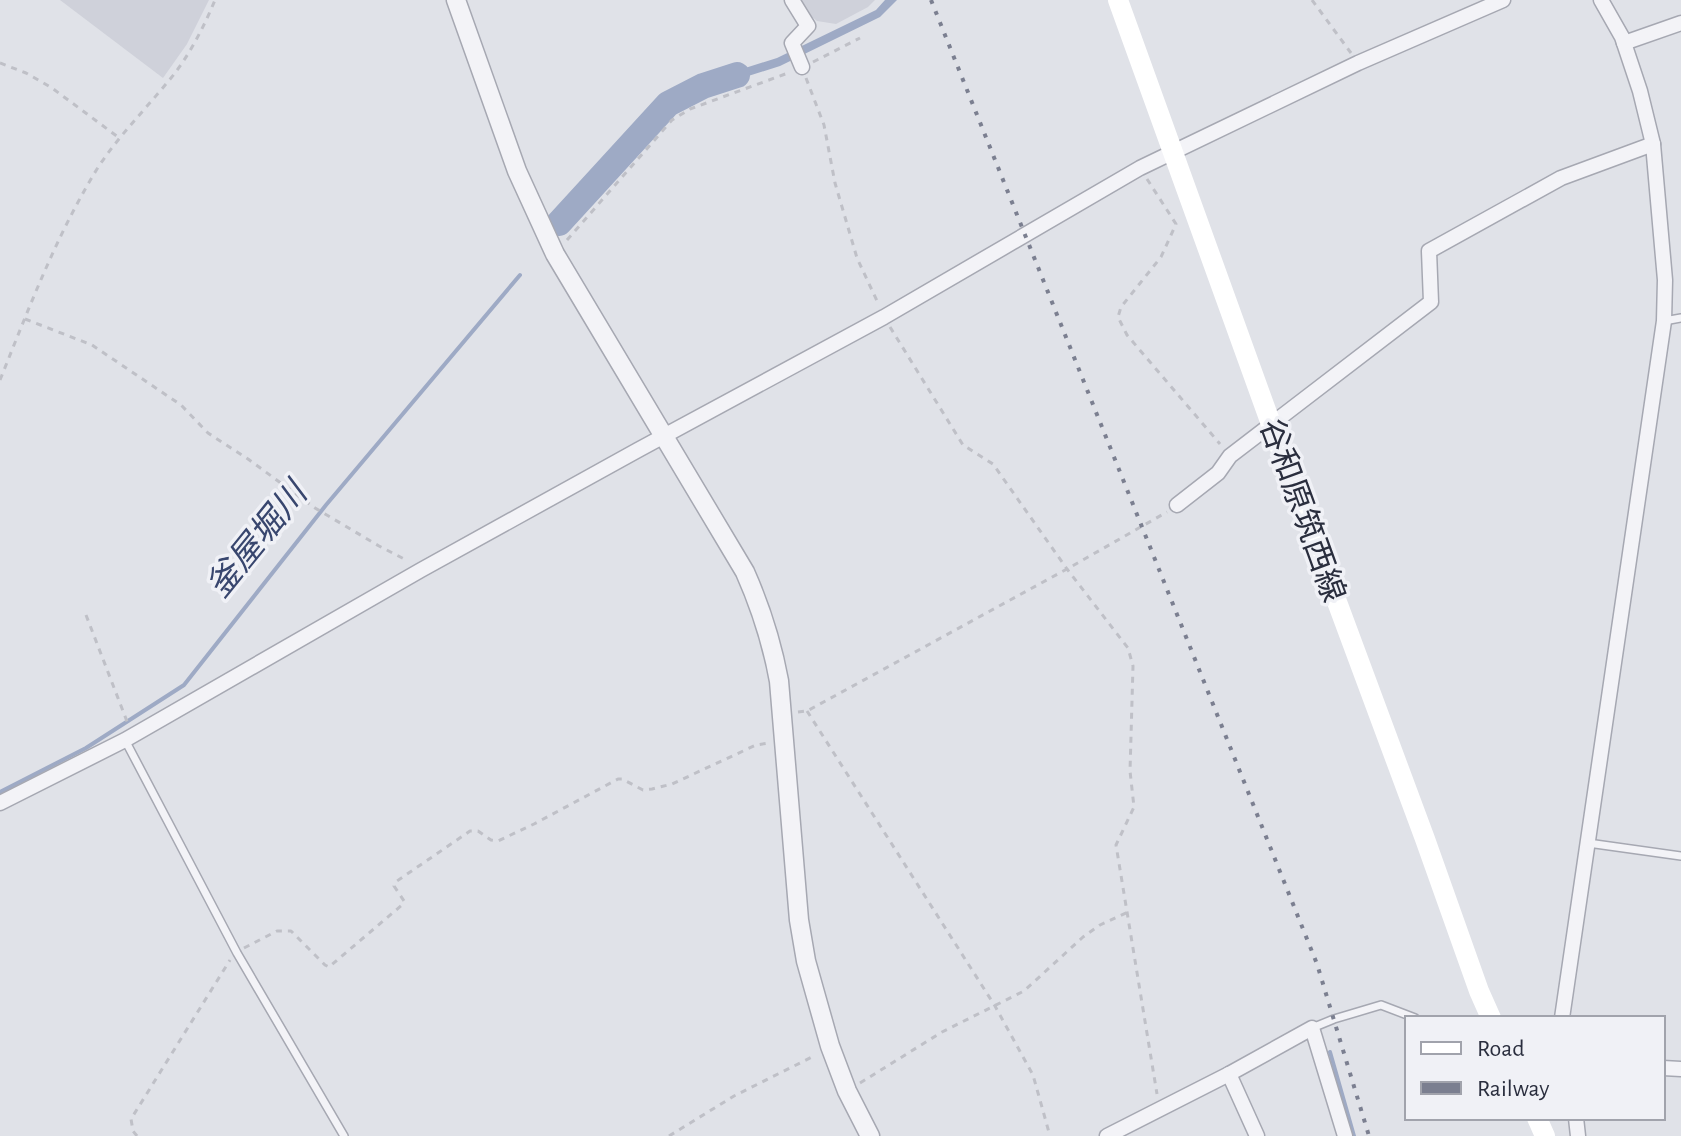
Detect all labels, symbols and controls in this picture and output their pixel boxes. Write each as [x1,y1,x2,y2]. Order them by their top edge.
street label: 谷和原筑西線 [1254,414,1352,606]
water label: 釜屋堀川 [200,473,315,604]
legend [1405,1016,1665,1120]
text: Road [1477,1037,1525,1061]
text: Railway [1477,1077,1549,1101]

